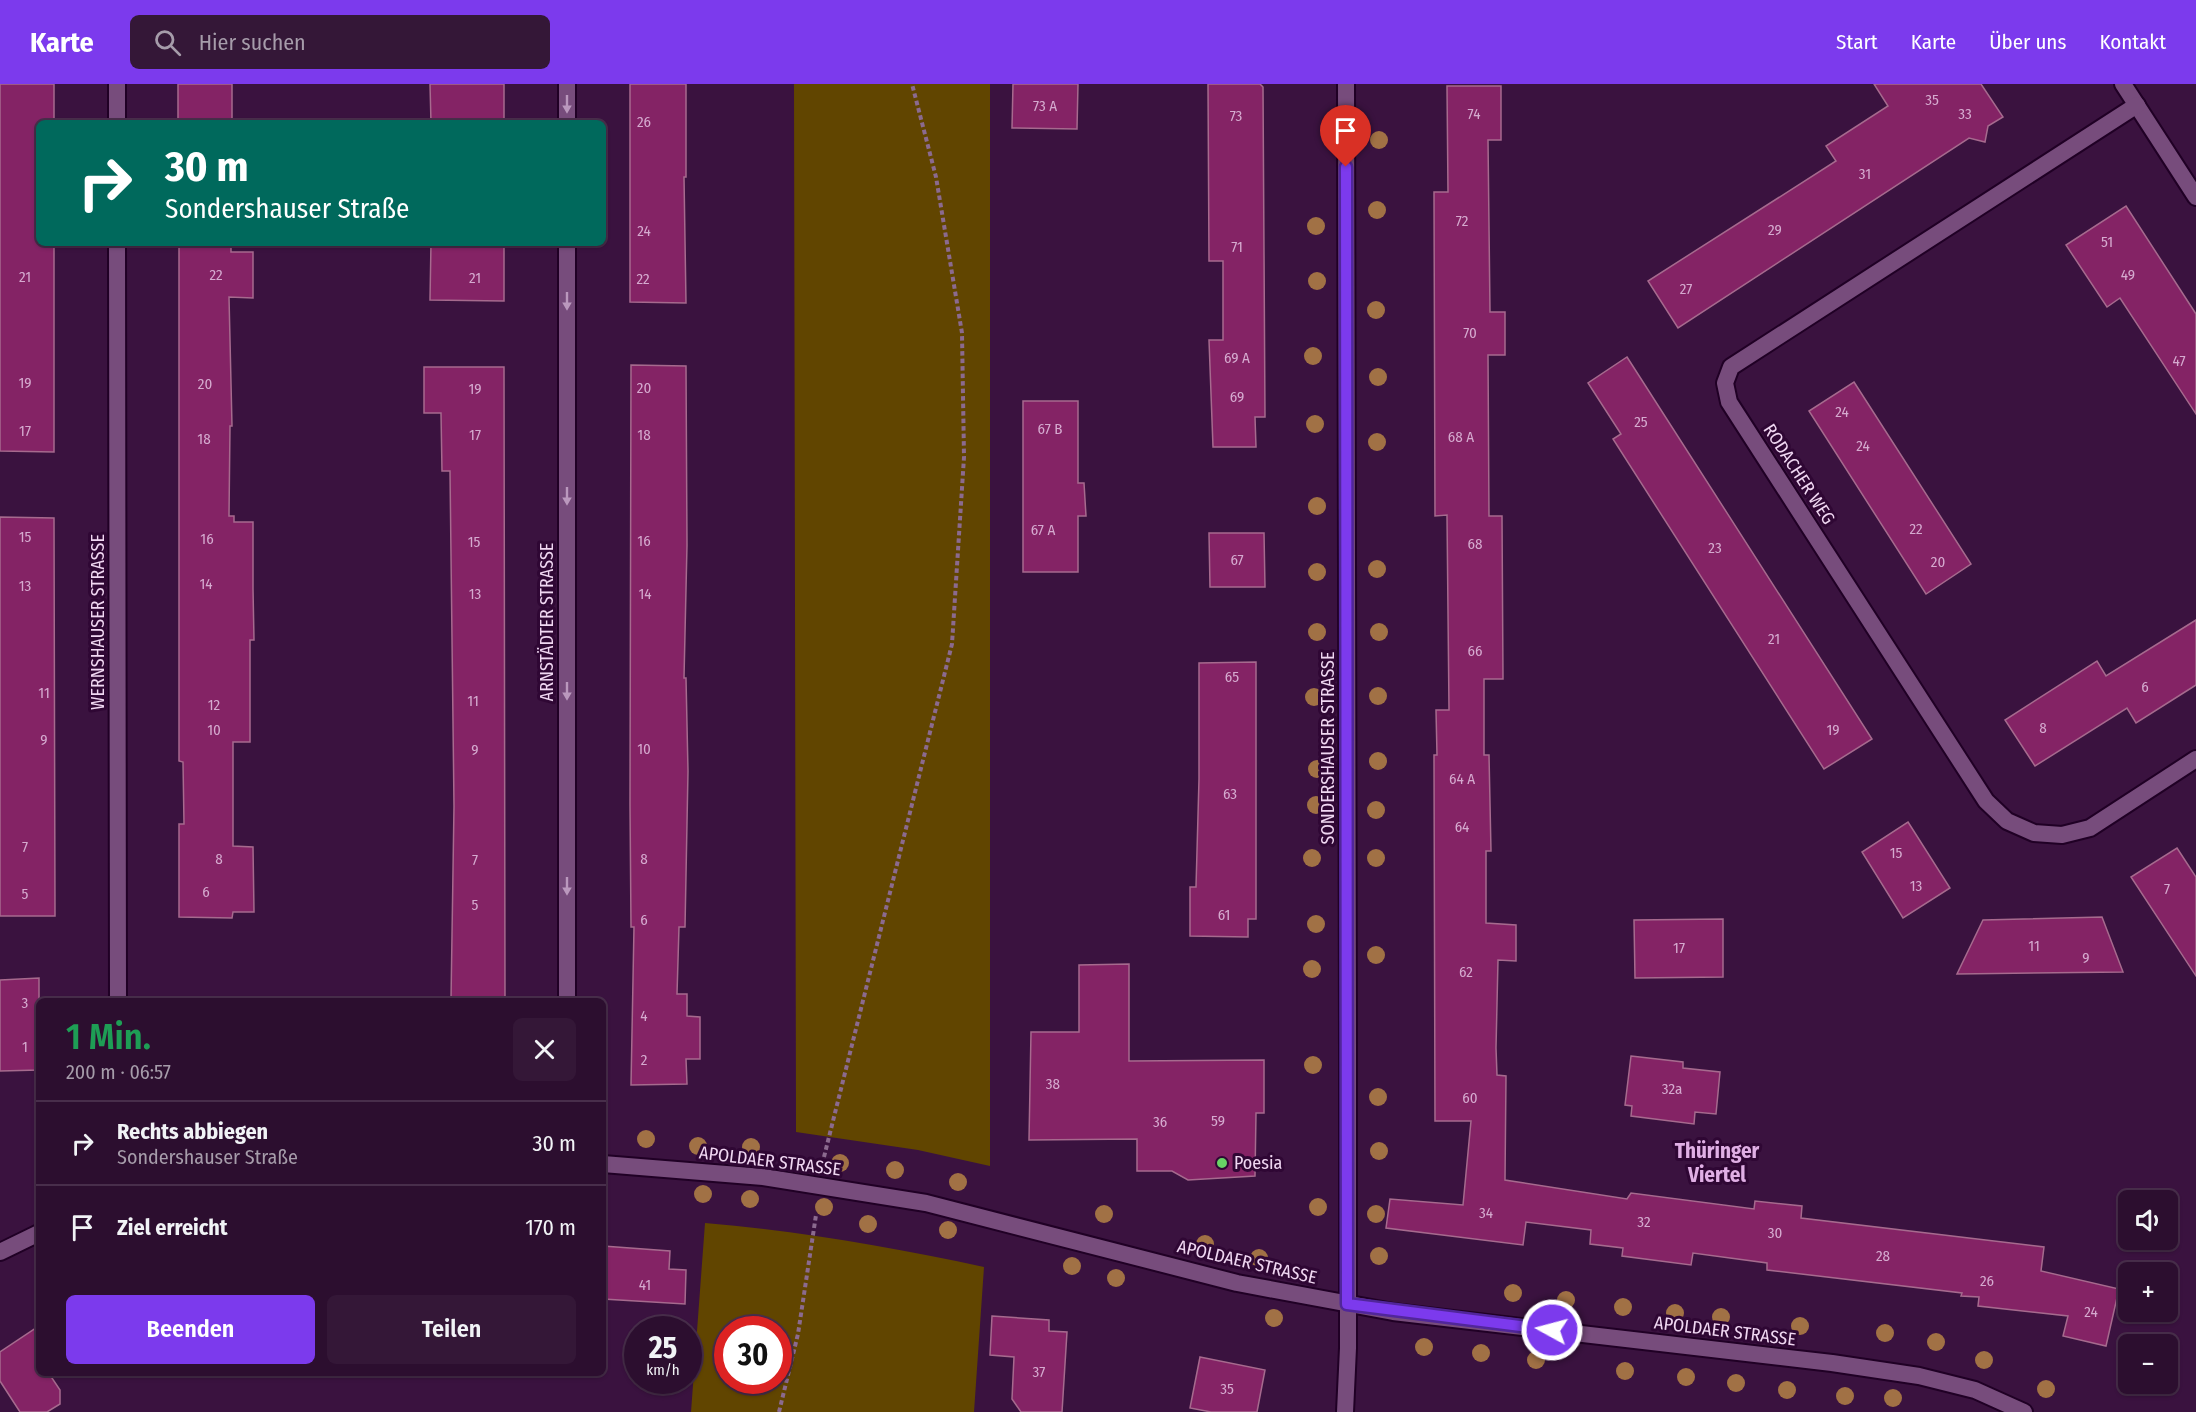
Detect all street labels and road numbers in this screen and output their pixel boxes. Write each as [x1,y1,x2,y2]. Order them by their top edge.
street label: RODACHER WEG [1758,420,1840,528]
street label: WERNSHAUSER STRASSE [87,534,109,710]
street label: ARNSTÄDTER STRASSE [536,543,558,701]
street label: SONDERSHAUSER STRASSE [1317,652,1339,844]
street label: APOLDAER STRASSE [698,1141,842,1181]
street label: APOLDAER STRASSE [1175,1235,1319,1289]
street label: APOLDAER STRASSE [1653,1311,1797,1351]

